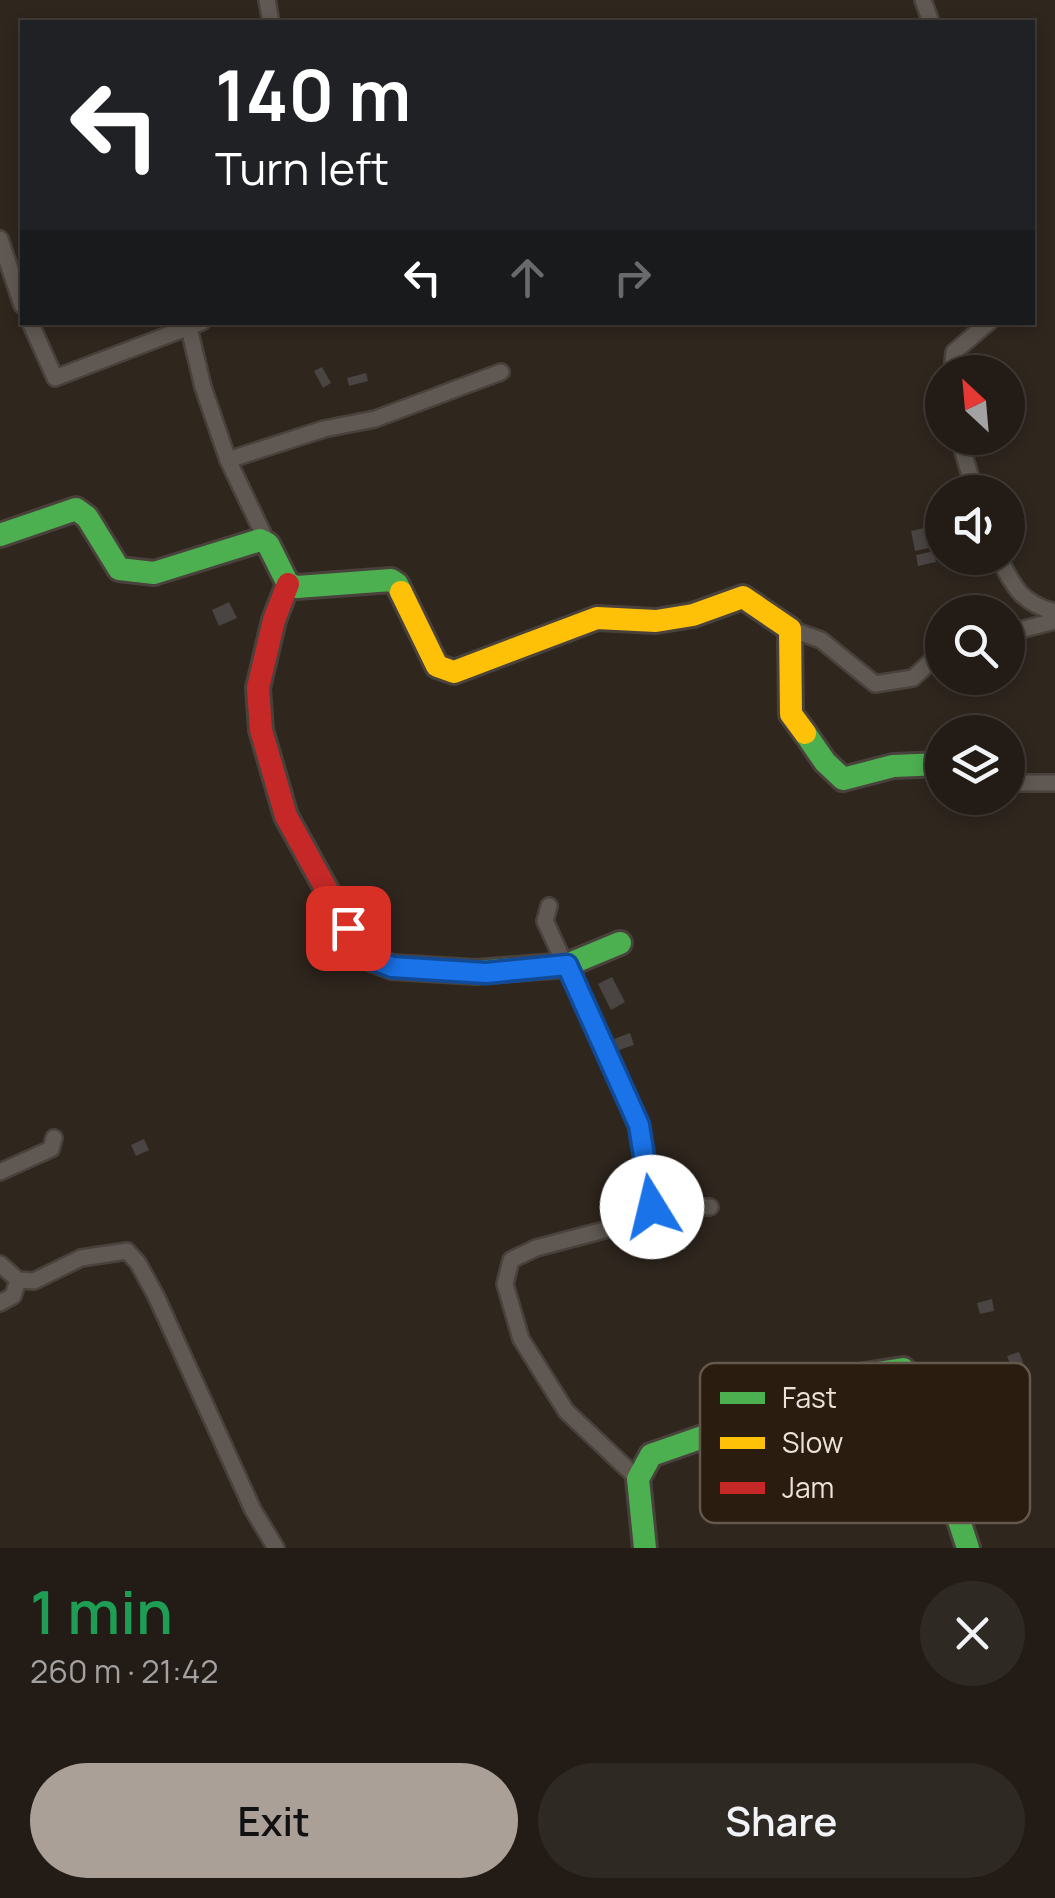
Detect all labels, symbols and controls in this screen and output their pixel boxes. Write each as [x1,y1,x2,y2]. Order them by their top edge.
text: 140 m [215,46,411,142]
icon: left [50,60,180,190]
text: Turn left [215,137,389,199]
icon: left [395,250,450,305]
icon: ahead [500,250,555,305]
icon: right [605,250,660,305]
north arrow [925,355,1025,455]
map controls [925,355,1025,815]
button: sound [925,475,1025,575]
button: search [925,595,1025,695]
button: layers [925,715,1025,815]
pin [306,886,391,971]
icon: arrive [321,901,376,956]
position arrow [600,1155,704,1259]
legend [700,1363,1030,1523]
text: Fast [782,1378,837,1416]
text: Slow [782,1423,843,1461]
text: Jam [782,1468,834,1506]
text: 1 min [30,1570,173,1652]
button: close [920,1581,1025,1686]
text: 260 m · 21:42 [30,1649,219,1693]
button: Exit [30,1763,518,1878]
button: Share [538,1763,1025,1878]

